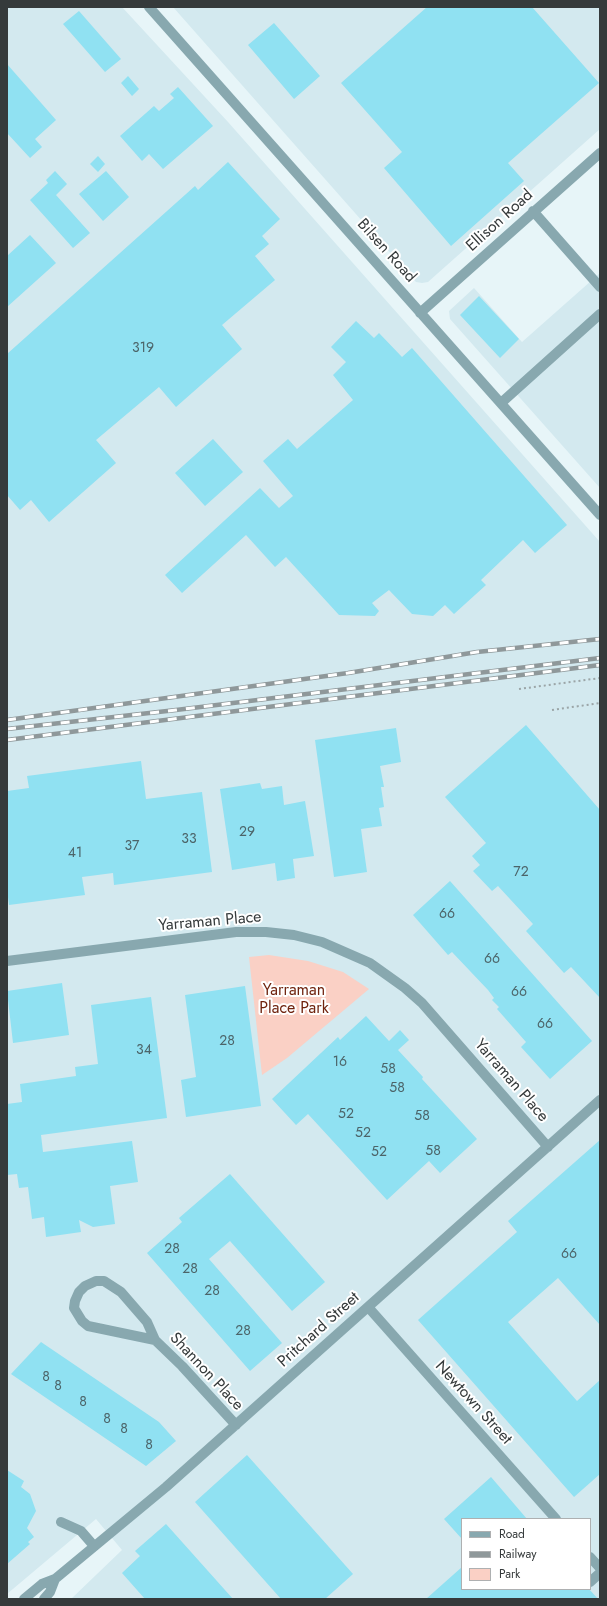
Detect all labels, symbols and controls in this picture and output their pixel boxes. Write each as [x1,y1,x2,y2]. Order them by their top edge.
street label: Ellison Road [463,186,537,256]
street label: Bilsen Road [352,215,420,287]
house number: 319 [132,341,154,357]
house number: 29 [239,825,255,841]
house number: 33 [181,832,197,848]
house number: 37 [125,839,139,855]
house number: 41 [68,846,82,862]
house number: 72 [513,865,529,881]
house number: 66 [439,907,455,923]
street label: Yarraman Place [158,908,262,936]
house number: 66 [484,952,500,968]
park label: Yarraman Place Park [259,981,329,1019]
house number: 66 [511,985,527,1001]
house number: 66 [537,1017,553,1033]
house number: 28 [219,1034,235,1050]
street label: Yarraman Place [470,1036,552,1126]
house number: 34 [136,1043,152,1059]
house number: 16 [333,1055,347,1071]
house number: 58 [380,1062,396,1078]
house number: 58 [389,1081,405,1097]
house number: 52 [338,1107,354,1123]
house number: 58 [414,1109,430,1125]
house number: 52 [355,1126,371,1142]
house number: 58 [425,1144,441,1160]
house number: 52 [371,1145,387,1161]
house number: 28 [164,1242,180,1258]
house number: 66 [561,1247,577,1263]
house number: 28 [182,1262,198,1278]
house number: 28 [204,1284,220,1300]
street label: Pritchard Street [274,1288,364,1372]
house number: 28 [235,1324,251,1340]
street label: Shannon Place [165,1329,247,1415]
street label: Newtown Street [430,1357,516,1449]
house number: 8 [42,1370,50,1386]
house number: 8 [54,1379,62,1395]
house number: 8 [79,1395,87,1411]
house number: 8 [103,1412,111,1428]
house number: 8 [120,1422,128,1438]
house number: 8 [145,1438,153,1454]
legend [461,1518,591,1590]
text: Road [499,1525,525,1543]
text: Railway [499,1545,537,1563]
text: Park [499,1565,520,1583]

